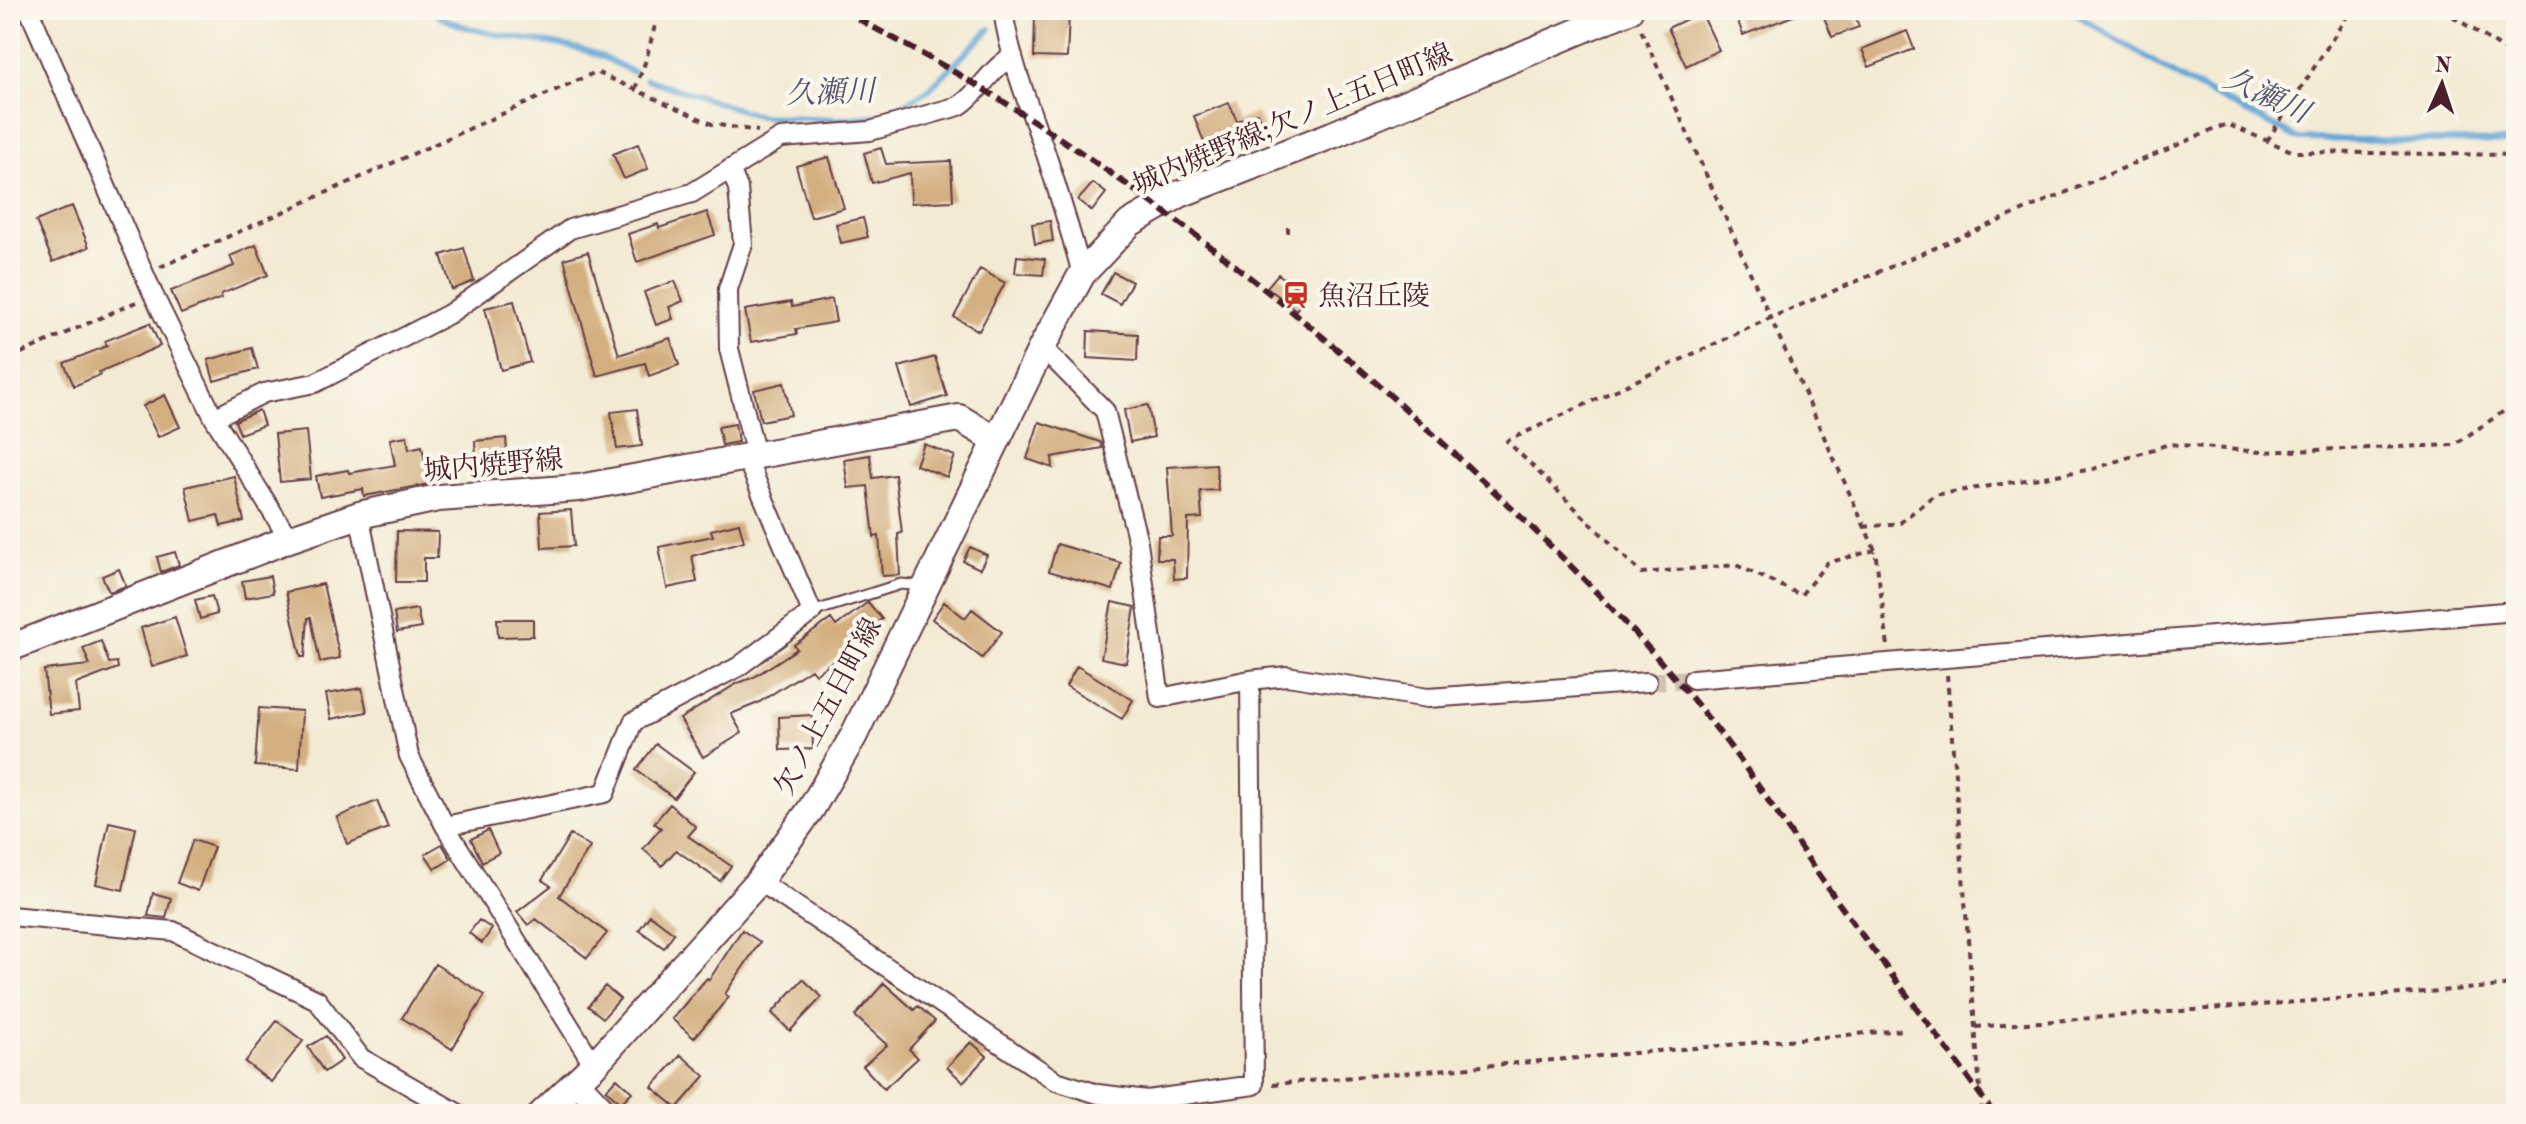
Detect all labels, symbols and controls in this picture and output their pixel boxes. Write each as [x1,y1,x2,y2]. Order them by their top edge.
street label: 城内焼野線;欠ノ上五日町線 [1128,38,1457,201]
north arrow [2402,44,2482,124]
text: N [2434,55,2452,77]
water label: 久瀬川 [2219,61,2317,131]
water label: 久瀬川 [784,74,879,111]
station icon: 魚沼丘陵 [1281,280,1311,310]
place label: 魚沼丘陵 [1318,281,1430,312]
street label: 城内焼野線 [422,444,564,487]
street label: 欠ノ上五日町線 [769,613,888,801]

